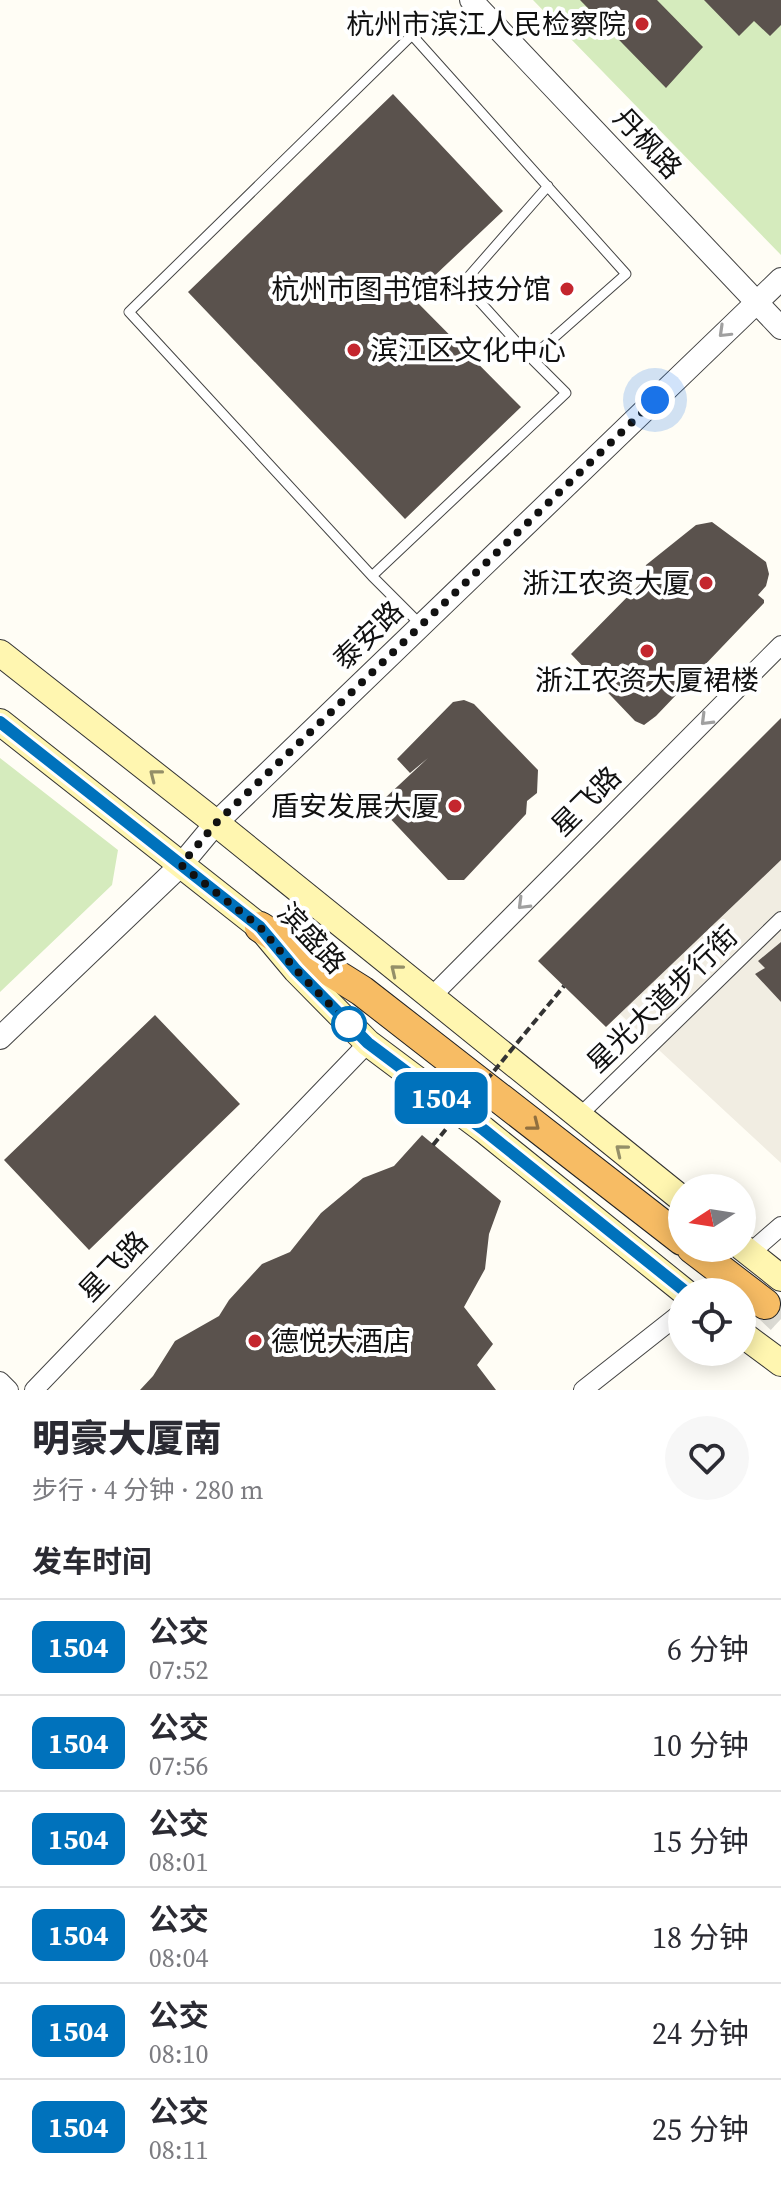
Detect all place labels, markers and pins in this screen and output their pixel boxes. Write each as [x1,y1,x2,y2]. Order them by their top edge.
place label: 杭州市滨江人民检察院 [346,5,626,43]
marker: 杭州市滨江人民检察院 [633,15,651,33]
place label: 杭州市图书馆科技分馆 [271,270,551,308]
marker: 杭州市图书馆科技分馆 [558,280,576,298]
place label: 滨江区文化中心 [370,331,566,369]
marker: 滨江区文化中心 [345,341,363,359]
place label: 浙江农资大厦 [522,564,690,602]
marker: 浙江农资大厦 [697,574,715,592]
marker: 浙江农资大厦裙楼 [638,642,656,660]
place label: 浙江农资大厦裙楼 [535,661,759,699]
place label: 盾安发展大厦 [271,787,439,825]
marker: 盾安发展大厦 [446,797,464,815]
unlabelled marker [332,1007,366,1041]
place label: 德悦大酒店 [271,1322,411,1360]
marker: 德悦大酒店 [246,1332,264,1350]

